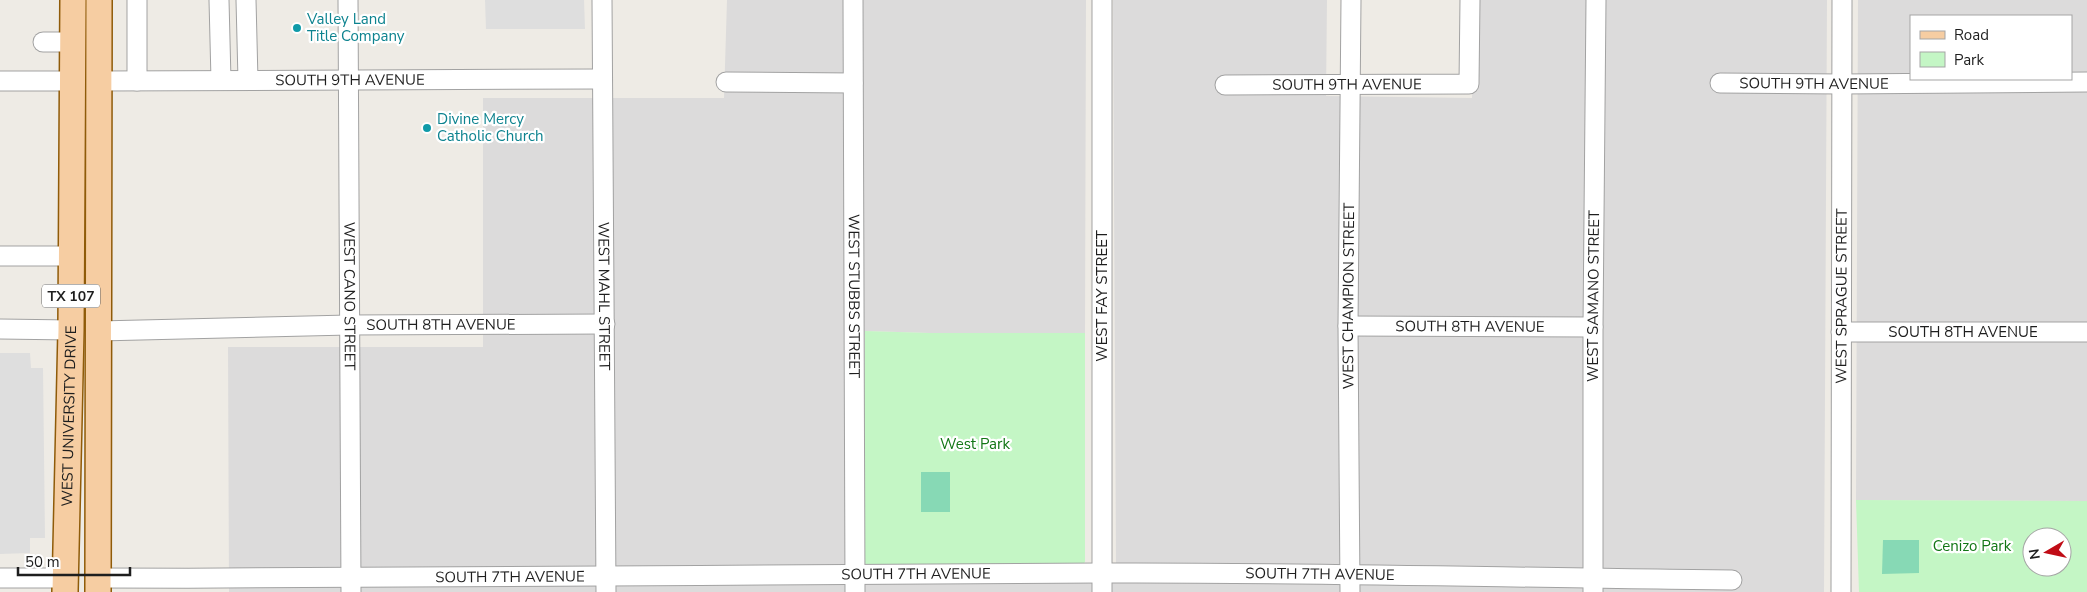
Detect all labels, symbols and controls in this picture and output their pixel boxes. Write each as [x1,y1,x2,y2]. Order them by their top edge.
place label: Valley Land Title Company [306,9,405,46]
legend [1910,15,2072,80]
marker: Valley Land Title Company [291,22,303,34]
text: Road [1954,25,1989,45]
text: Park [1954,50,1984,70]
street label: SOUTH 9TH AVENUE [275,70,425,90]
street label: SOUTH 9TH AVENUE [1739,73,1889,94]
street label: SOUTH 9TH AVENUE [1272,74,1422,95]
place label: Divine Mercy Catholic Church [437,109,543,146]
marker: Divine Mercy Catholic Church [421,122,433,134]
street label: WEST CHAMPION STREET [1338,203,1359,389]
street label: WEST SPRAGUE STREET [1831,208,1852,384]
street label: WEST SAMANO STREET [1583,210,1604,382]
street label: WEST STUBBS STREET [844,214,864,378]
street label: WEST CANO STREET [339,222,360,370]
street label: WEST MAHL STREET [593,222,615,370]
street label: WEST FAY STREET [1092,230,1112,362]
road number: TX 107 [42,284,100,308]
street label: SOUTH 8TH AVENUE [366,314,516,335]
street label: SOUTH 8TH AVENUE [1395,316,1545,337]
street label: SOUTH 8TH AVENUE [1888,322,2038,342]
street label: WEST UNIVERSITY DRIVE [57,325,81,507]
park label: West Park [940,434,1010,454]
north arrow [2022,527,2072,577]
park label: Cenizo Park [1933,536,2012,556]
scale bar [18,544,130,576]
text: N [2024,547,2045,561]
text: 50 m [25,552,60,572]
street label: SOUTH 7TH AVENUE [841,563,991,584]
street label: SOUTH 7TH AVENUE [1245,563,1395,585]
street label: SOUTH 7TH AVENUE [435,566,585,587]

